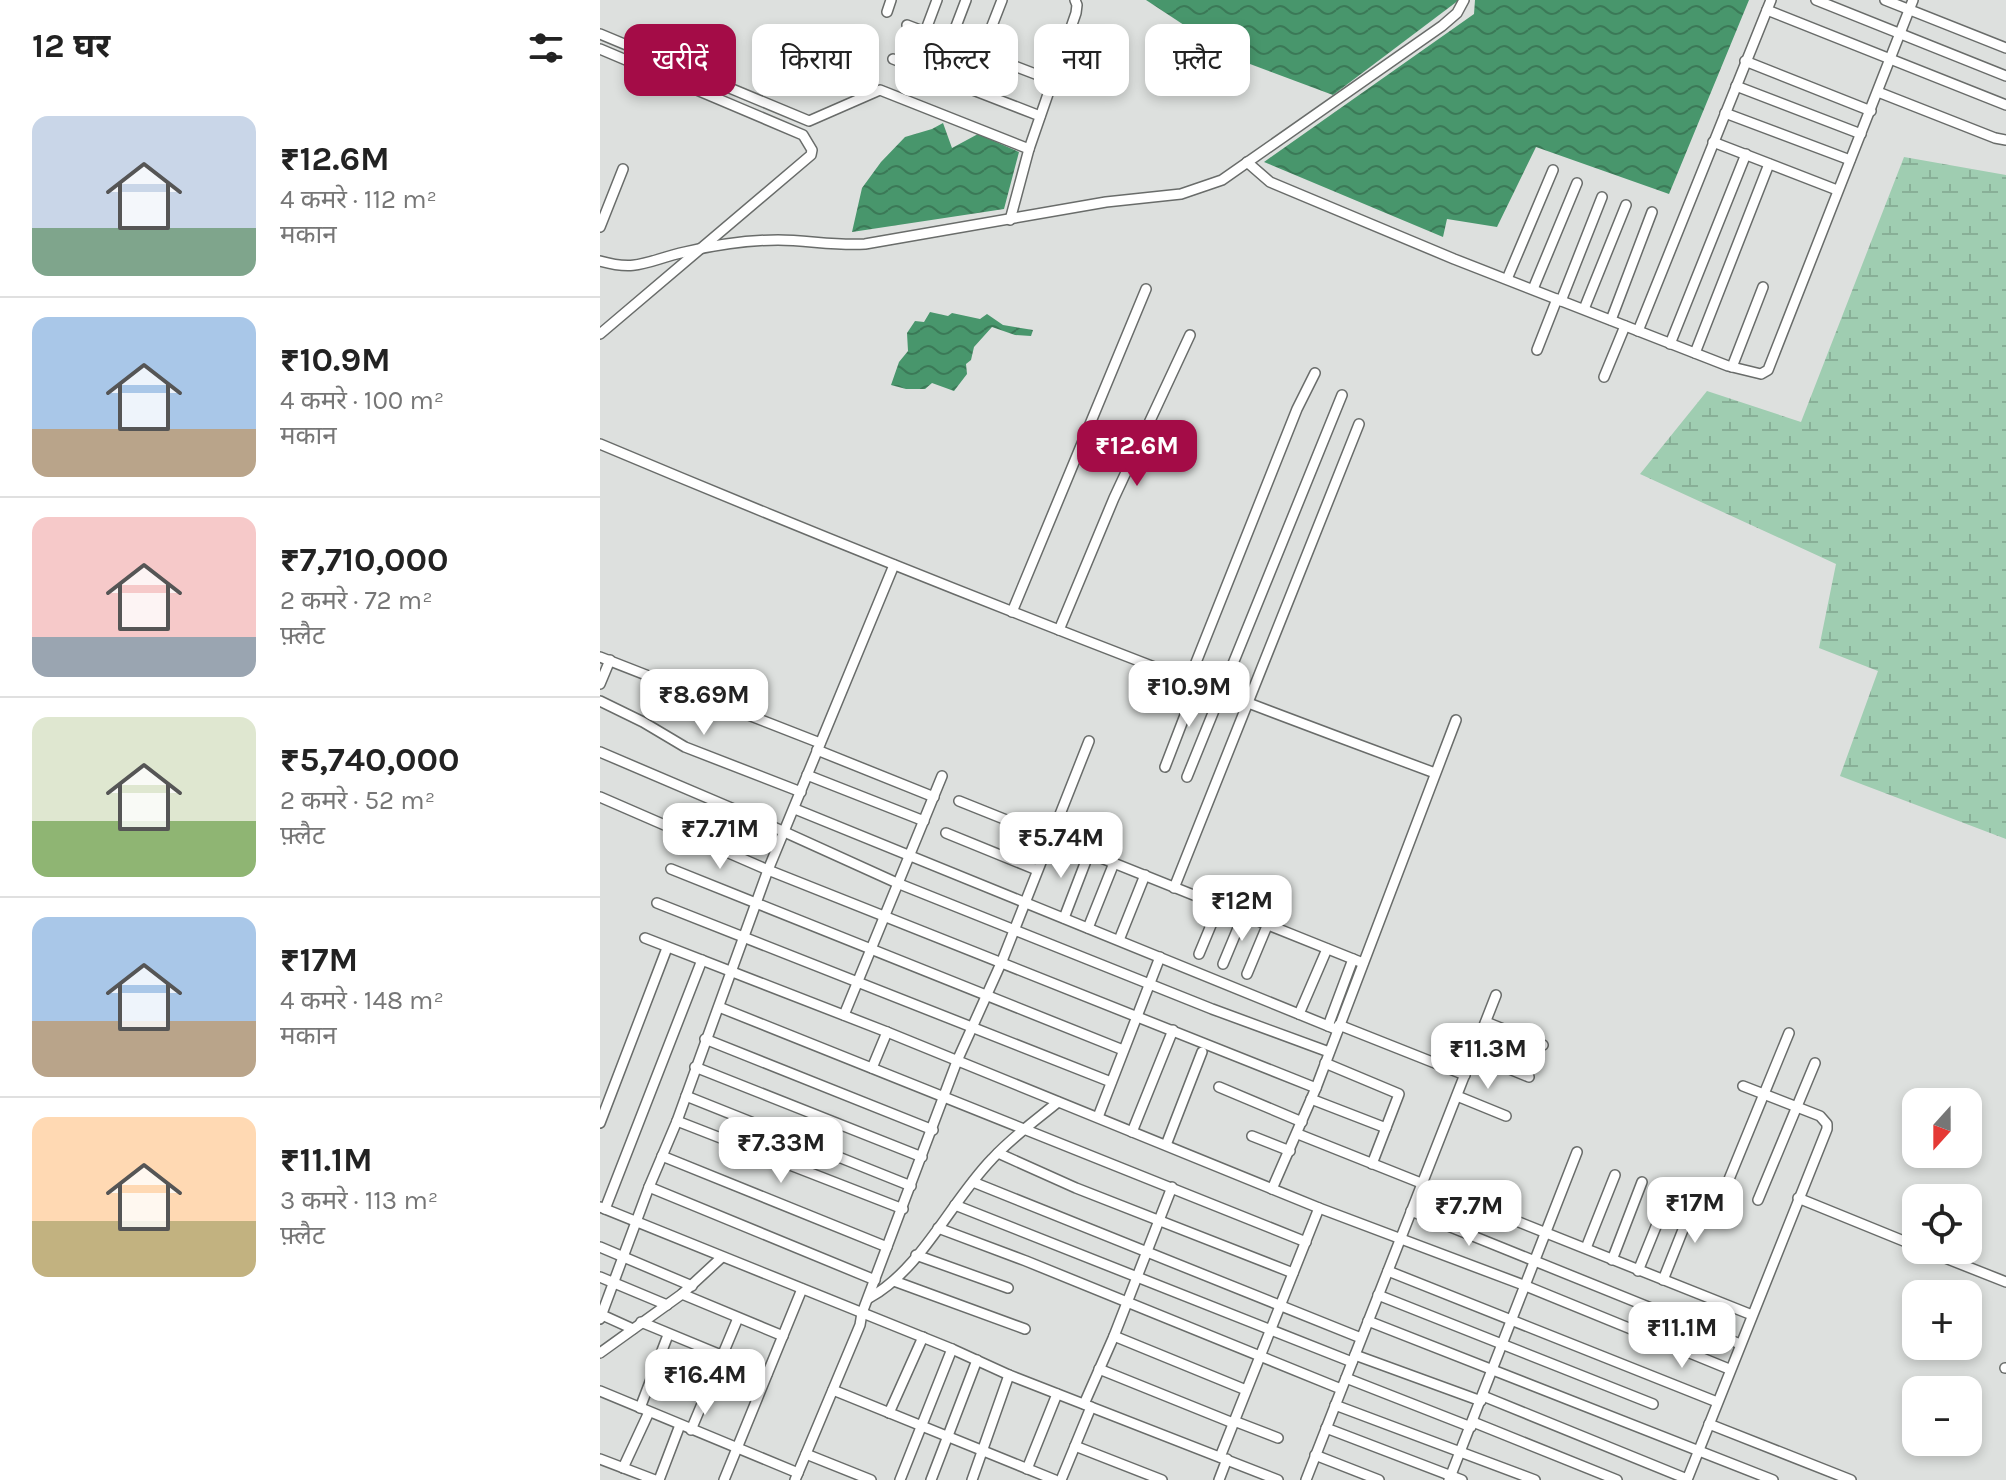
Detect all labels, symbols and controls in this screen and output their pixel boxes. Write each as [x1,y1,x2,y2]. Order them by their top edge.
chip: खरीदें [624,24,736,96]
chip: किराया [752,24,879,96]
chip: फ़िल्टर [895,24,1018,96]
chip: नया [1034,24,1129,96]
chip: फ़्लैट [1145,24,1250,96]
text: 12 घर [32,26,110,66]
icon: filters [524,26,568,70]
text: ₹12.6M [280,139,390,179]
icon: home [96,148,192,244]
text: 4 कमरे · 112 m² [280,184,437,215]
text: मकान [280,219,337,250]
text: ₹10.9M [280,340,391,380]
icon: home [96,349,192,445]
text: 4 कमरे · 100 m² [280,385,444,416]
text: मकान [280,420,337,451]
pin: ₹12.6M [1072,420,1202,488]
text: ₹12.6M [1095,430,1179,461]
text: ₹7,710,000 [280,540,449,580]
icon: home [96,549,192,645]
text: 2 कमरे · 72 m² [280,585,433,616]
text: फ़्लैट [280,620,325,651]
pin: ₹10.9M [1124,661,1254,729]
pin: ₹8.69M [639,669,769,737]
text: ₹10.9M [1147,671,1231,702]
text: ₹8.69M [658,679,750,710]
text: ₹5,740,000 [280,740,460,780]
icon: home [96,749,192,845]
text: 2 कमरे · 52 m² [280,785,435,816]
pin: ₹7.71M [655,803,785,871]
pin: ₹5.74M [996,812,1126,880]
text: ₹7.71M [681,813,759,844]
text: फ़्लैट [280,820,325,851]
text: ₹5.74M [1018,822,1104,853]
pin: ₹12M [1195,875,1289,943]
text: ₹12M [1211,885,1273,916]
text: ₹17M [280,940,358,980]
icon: home [96,949,192,1045]
text: 4 कमरे · 148 m² [280,985,444,1016]
text: मकान [280,1020,337,1051]
pin: ₹11.3M [1423,1023,1553,1091]
text: ₹11.3M [1449,1033,1527,1064]
north arrow [1902,1088,1982,1168]
map controls [1902,1088,1982,1456]
pin: ₹7.33M [716,1117,846,1185]
text: ₹7.33M [737,1127,825,1158]
text: ₹11.1M [280,1140,373,1180]
icon: home [96,1149,192,1245]
pin: ₹17M [1648,1177,1742,1245]
pin: ₹7.7M [1413,1180,1525,1248]
button: locate [1902,1184,1982,1264]
text: 3 कमरे · 113 m² [280,1185,438,1216]
text: ₹17M [1665,1187,1725,1218]
text: ₹7.7M [1434,1190,1504,1221]
text: फ़्लैट [280,1220,325,1251]
button: + [1902,1280,1982,1360]
pin: ₹11.1M [1617,1302,1747,1370]
text: ₹11.1M [1646,1312,1718,1343]
pin: ₹16.4M [640,1349,770,1417]
text: ₹16.4M [663,1359,747,1390]
button: − [1902,1376,1982,1456]

